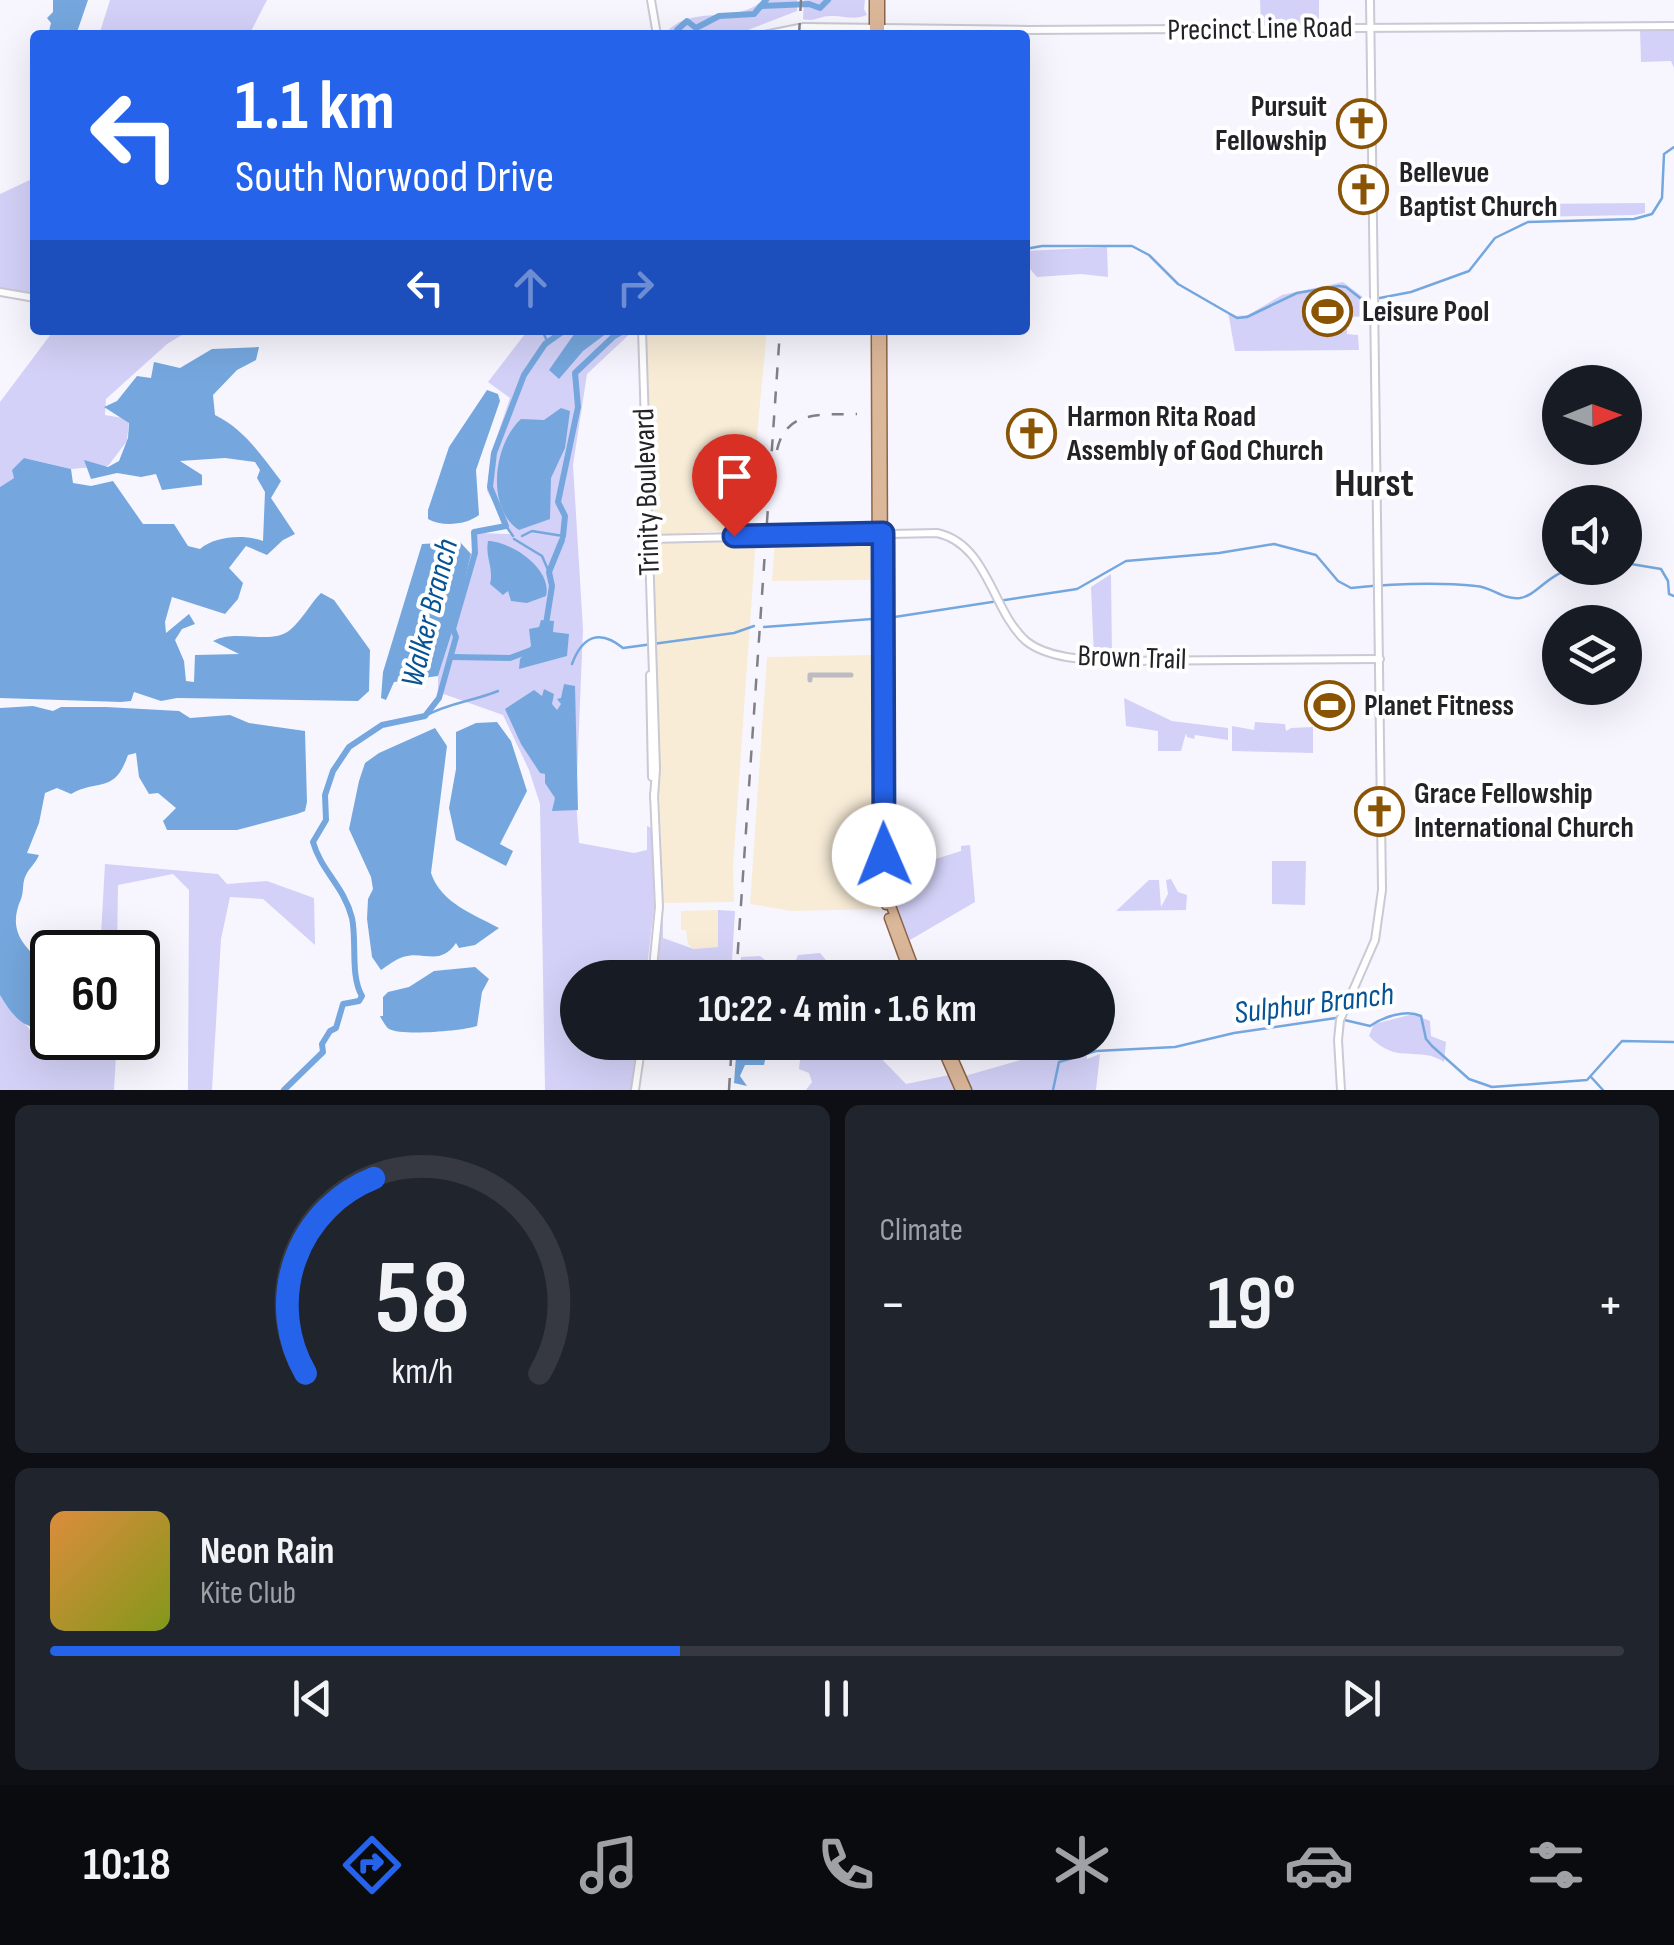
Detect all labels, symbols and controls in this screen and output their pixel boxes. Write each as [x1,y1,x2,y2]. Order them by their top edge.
street label: Precinct Line Road [1167,9,1353,49]
text: 1.1 km [235,65,395,149]
icon: left [70,70,200,200]
place label: Pursuit Fellowship [1215,89,1327,159]
church icon: Pursuit Fellowship [1336,98,1388,150]
text: South Norwood Drive [235,150,554,205]
place label: Bellevue Baptist Church [1399,155,1558,225]
church icon: Bellevue Baptist Church [1338,164,1390,216]
icon: left [398,260,453,315]
icon: ahead [503,260,558,315]
icon: right [608,260,663,315]
sports icon: Leisure Pool [1301,286,1353,338]
place label: Leisure Pool [1362,294,1489,330]
north arrow [1542,365,1642,465]
map controls [1542,365,1642,705]
place label: Harmon Rita Road Assembly of God Church [1066,399,1324,469]
street label: Trinity Boulevard [626,408,668,576]
church icon: Harmon Rita Road Assembly of God Church [1006,408,1058,460]
pin [692,434,777,537]
icon: arrive [707,449,762,504]
district label: Hurst [1334,460,1414,508]
button: sound [1542,485,1642,585]
water label: Walker Branch [393,535,467,691]
button: layers [1542,605,1642,705]
street label: Brown Trail [1077,638,1187,678]
sports icon: Planet Fitness [1303,680,1355,732]
place label: Planet Fitness [1364,688,1514,724]
place label: Grace Fellowship International Church [1414,776,1634,846]
church icon: Grace Fellowship International Church [1353,785,1405,837]
position arrow [832,803,936,907]
speed limit sign: 60 [30,930,160,1060]
water label: Sulphur Branch [1232,975,1396,1033]
text: 10:22 · 4 min · 1.6 km [698,987,977,1032]
text: Climate [880,1211,963,1250]
text: 58 [375,1237,470,1362]
text: 19° [1208,1260,1296,1351]
text: − [880,1272,906,1339]
text: + [1597,1272,1624,1339]
text: km/h [391,1351,453,1394]
text: Neon Rain [200,1529,334,1574]
text: Kite Club [200,1574,296,1613]
icon: previous [285,1671,340,1726]
icon: pause [809,1671,864,1726]
icon: next [1334,1671,1389,1726]
icon: directions [337,1830,407,1900]
icon: music [574,1830,644,1900]
icon: phone [811,1830,881,1900]
icon: climate [1047,1830,1117,1900]
icon: car [1284,1830,1354,1900]
icon: filters [1521,1830,1591,1900]
text: 10:18 [83,1838,171,1893]

